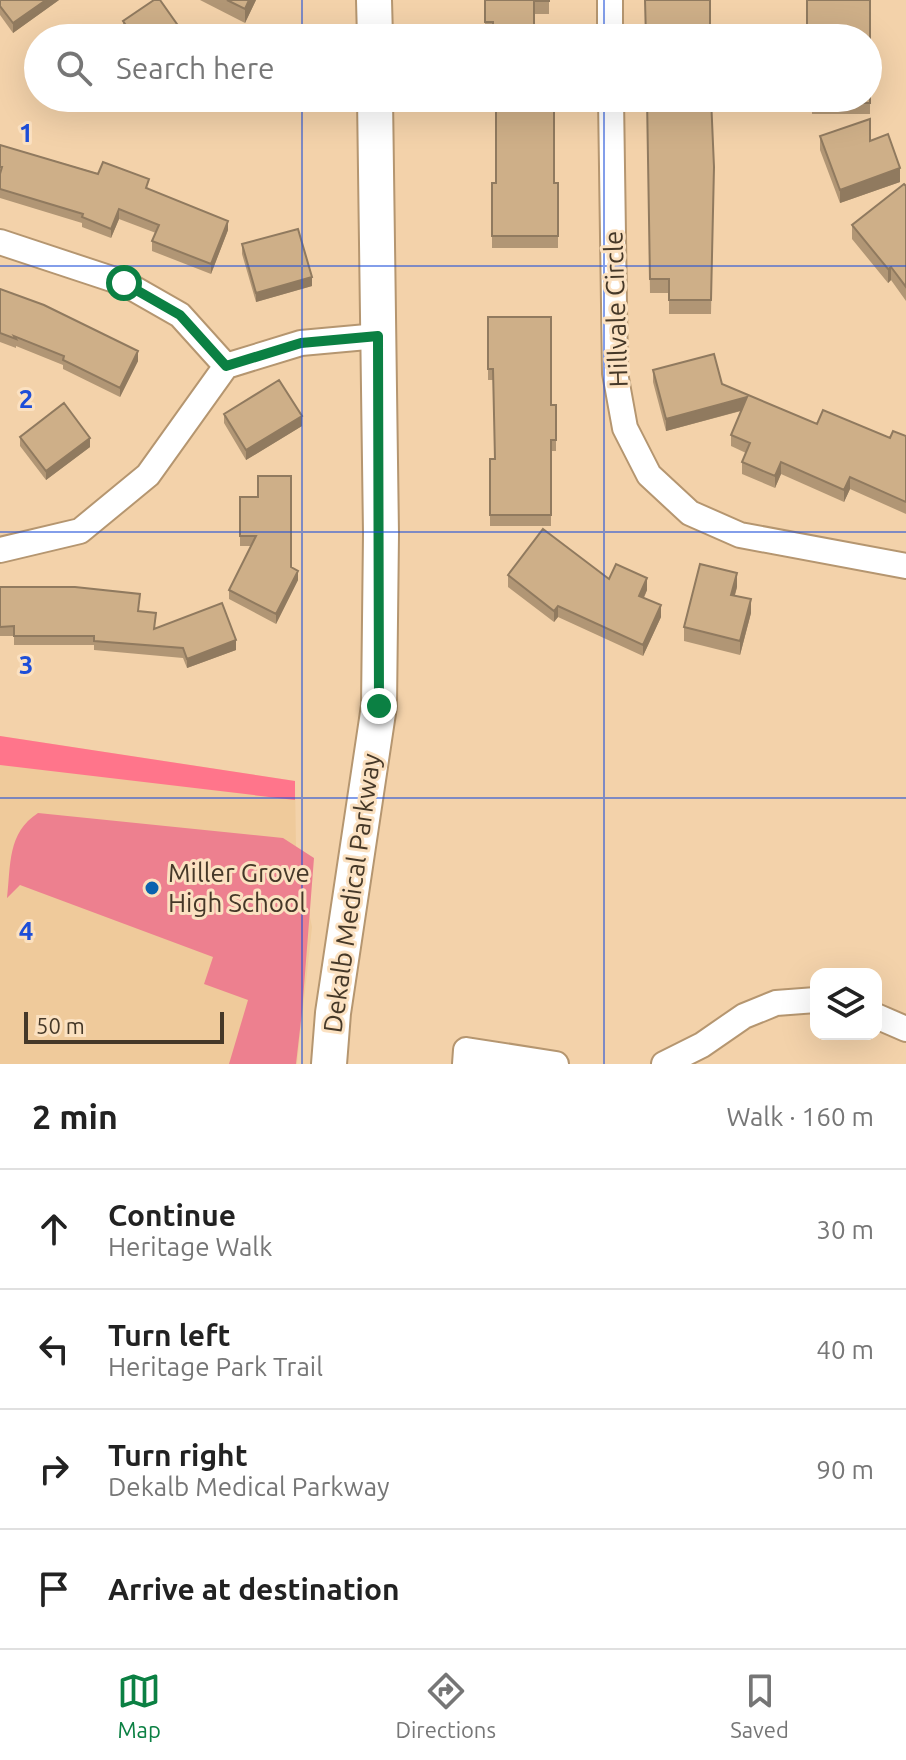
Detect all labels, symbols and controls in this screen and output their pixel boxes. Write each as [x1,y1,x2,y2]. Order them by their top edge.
search box [24,24,882,112]
icon: search [52,46,96,90]
text: Search here [116,51,275,85]
text: 1 [19,118,33,147]
street label: Hillvale Circle [598,230,633,388]
route start [106,265,142,301]
text: 2 [19,384,33,413]
text: 3 [19,650,33,679]
route end [361,688,397,724]
street label: Dekalb Medical Parkway [318,752,385,1034]
place label: Miller Grove High School [168,858,310,917]
marker: Miller Grove High School [143,879,161,897]
text: 4 [19,916,33,945]
map controls [810,968,882,1040]
button: layers [810,968,882,1040]
scale bar [24,1008,224,1044]
text: 50 m [36,1013,85,1038]
text: 2 min [32,1097,118,1135]
text: Walk · 160 m [726,1102,874,1131]
text: Continue [108,1198,236,1232]
icon: ahead [32,1207,76,1251]
text: 30 m [816,1215,874,1244]
text: Heritage Walk [108,1232,272,1261]
text: Turn left [108,1318,230,1352]
icon: left [32,1327,76,1371]
text: 40 m [816,1335,874,1364]
text: Heritage Park Trail [108,1352,323,1381]
text: Turn right [108,1438,248,1472]
icon: right [32,1447,76,1491]
text: 90 m [816,1455,874,1484]
text: Dekalb Medical Parkway [108,1472,390,1501]
icon: arrive [32,1567,76,1611]
text: Arrive at destination [108,1572,400,1606]
tab: Map [117,1669,161,1742]
tab: Directions [395,1669,496,1742]
tab: Saved [730,1669,789,1742]

